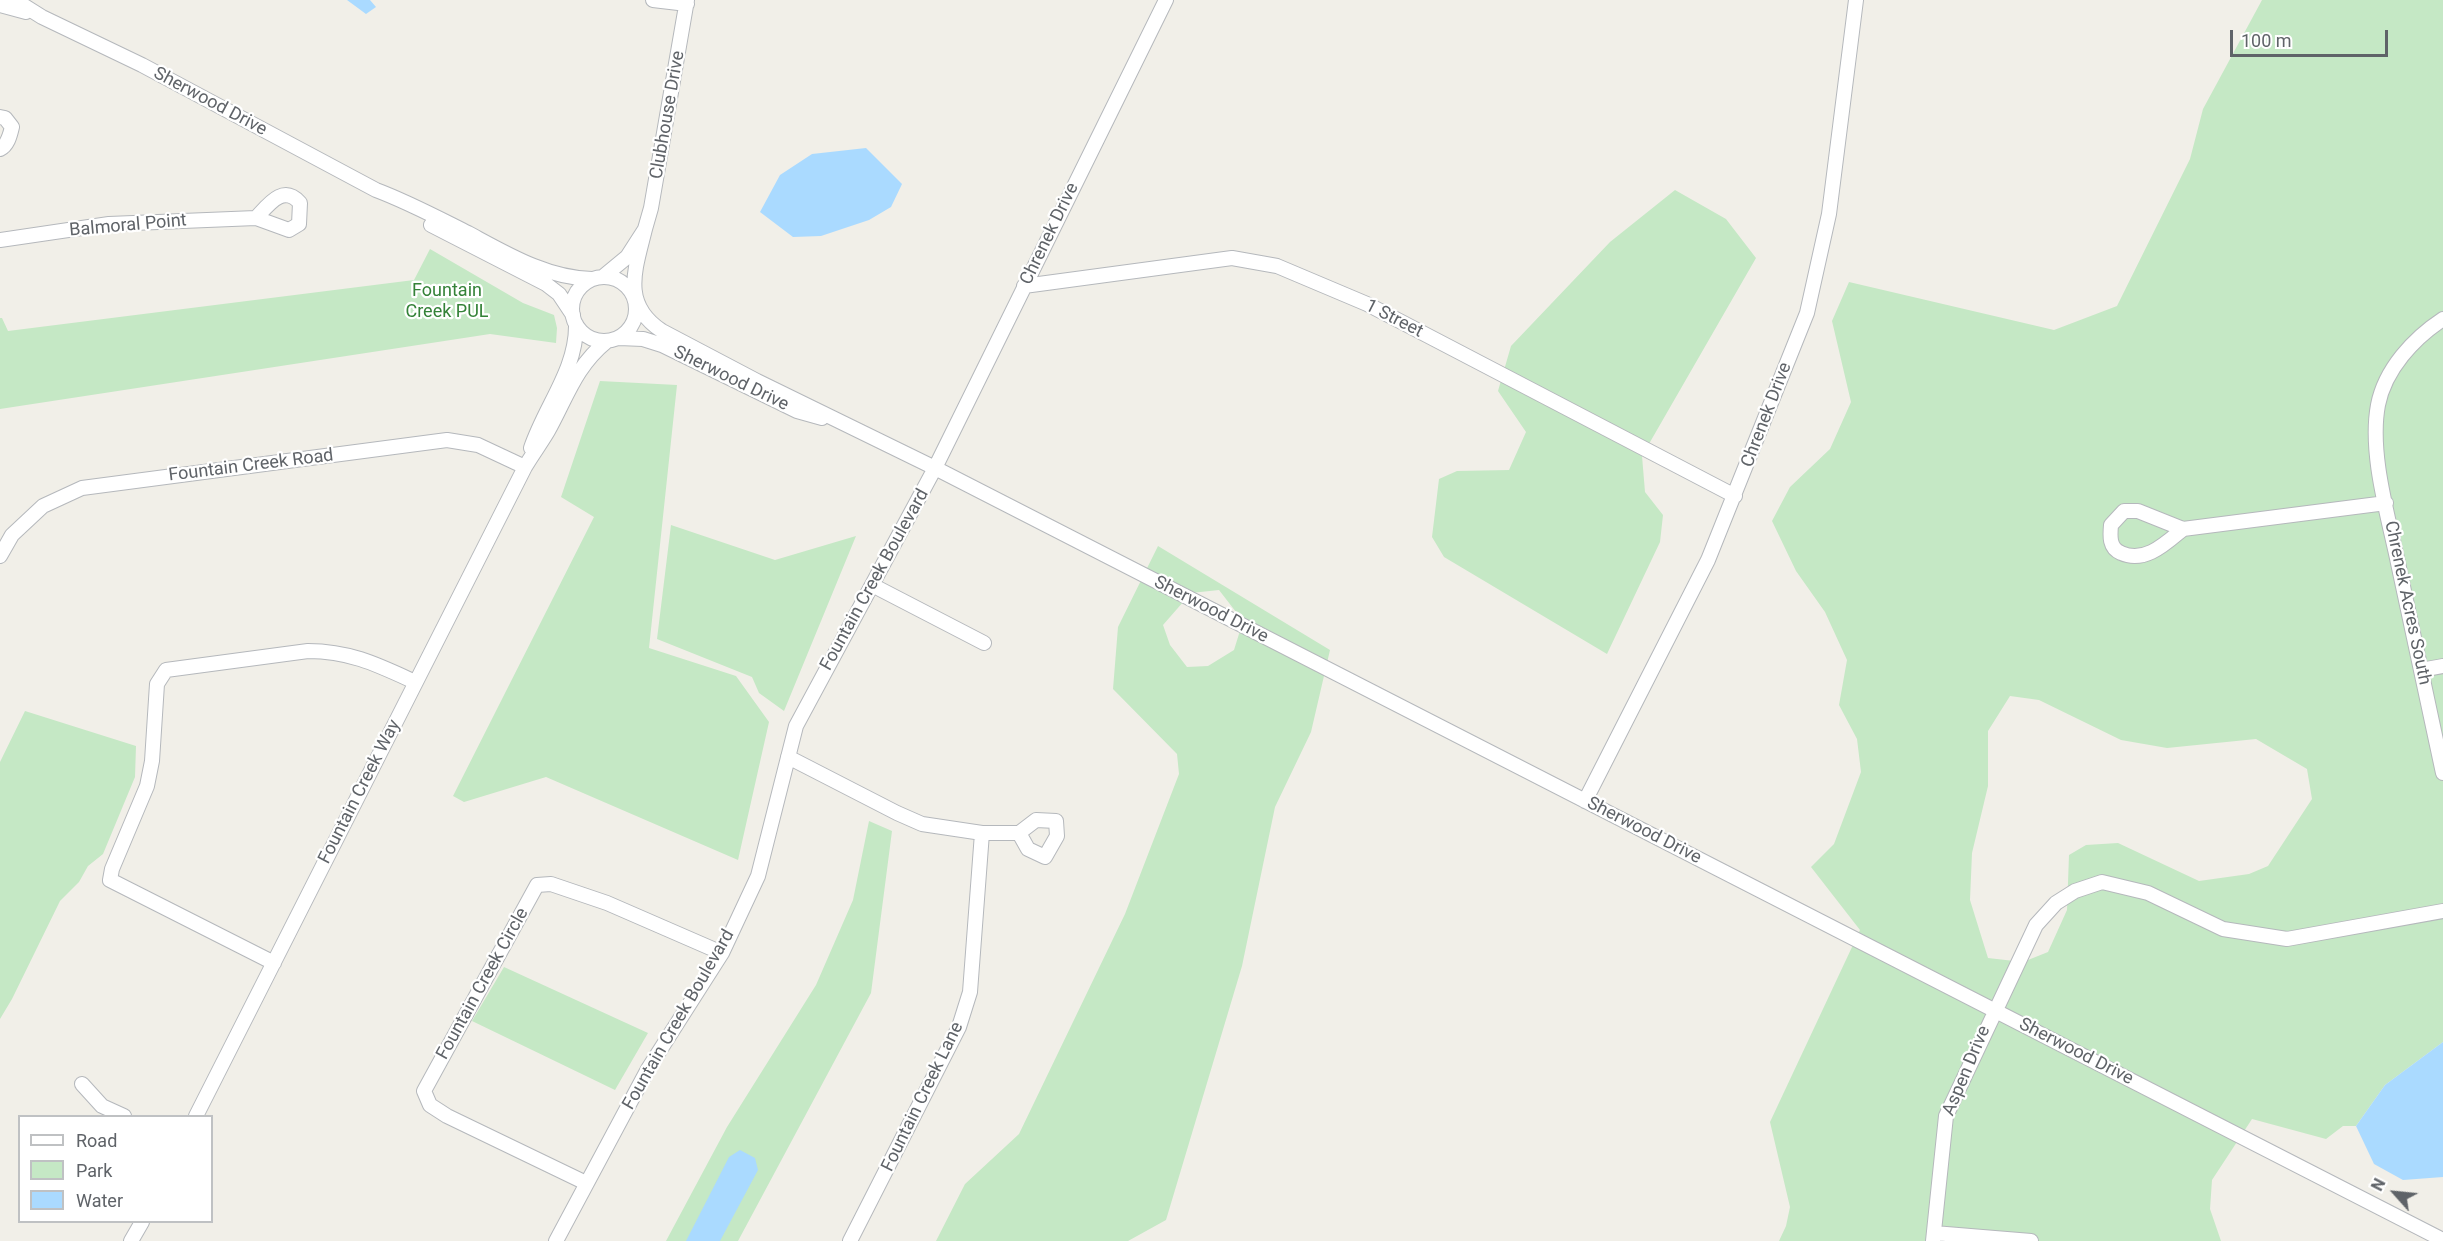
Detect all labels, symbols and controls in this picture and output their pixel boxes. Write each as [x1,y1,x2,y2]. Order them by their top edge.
scale bar [2233,18,2390,56]
text: 100 m [2241,30,2292,51]
street label: Clubhouse Drive [646,49,690,181]
street label: Sherwood Drive [150,63,270,141]
street label: Chrenek Drive [1016,180,1084,288]
street label: Balmoral Point [69,210,187,242]
park label: Fountain Creek PUL [405,280,489,322]
street label: 1 Street [1361,295,1427,343]
street label: Sherwood Drive [670,342,792,416]
street label: Chrenek Drive [1737,359,1797,471]
street label: Fountain Creek Road [167,445,335,487]
street label: Fountain Creek Boulevard [816,485,934,675]
street label: Chrenek Acres South [2379,519,2435,687]
street label: Sherwood Drive [1150,572,1272,648]
street label: Fountain Creek Way [314,716,406,868]
street label: Sherwood Drive [1583,793,1705,869]
street label: Fountain Creek Circle [432,904,534,1064]
street label: Fountain Creek Boulevard [619,926,739,1114]
street label: Sherwood Drive [2015,1014,2137,1090]
street label: Fountain Creek Lane [877,1019,969,1175]
street label: Aspen Drive [1938,1023,1996,1119]
legend [18,1115,213,1223]
text: Road [76,1130,117,1151]
text: Park [76,1160,112,1181]
north arrow [2365,1163,2425,1223]
text: N [2367,1175,2390,1194]
text: Water [76,1190,123,1211]

